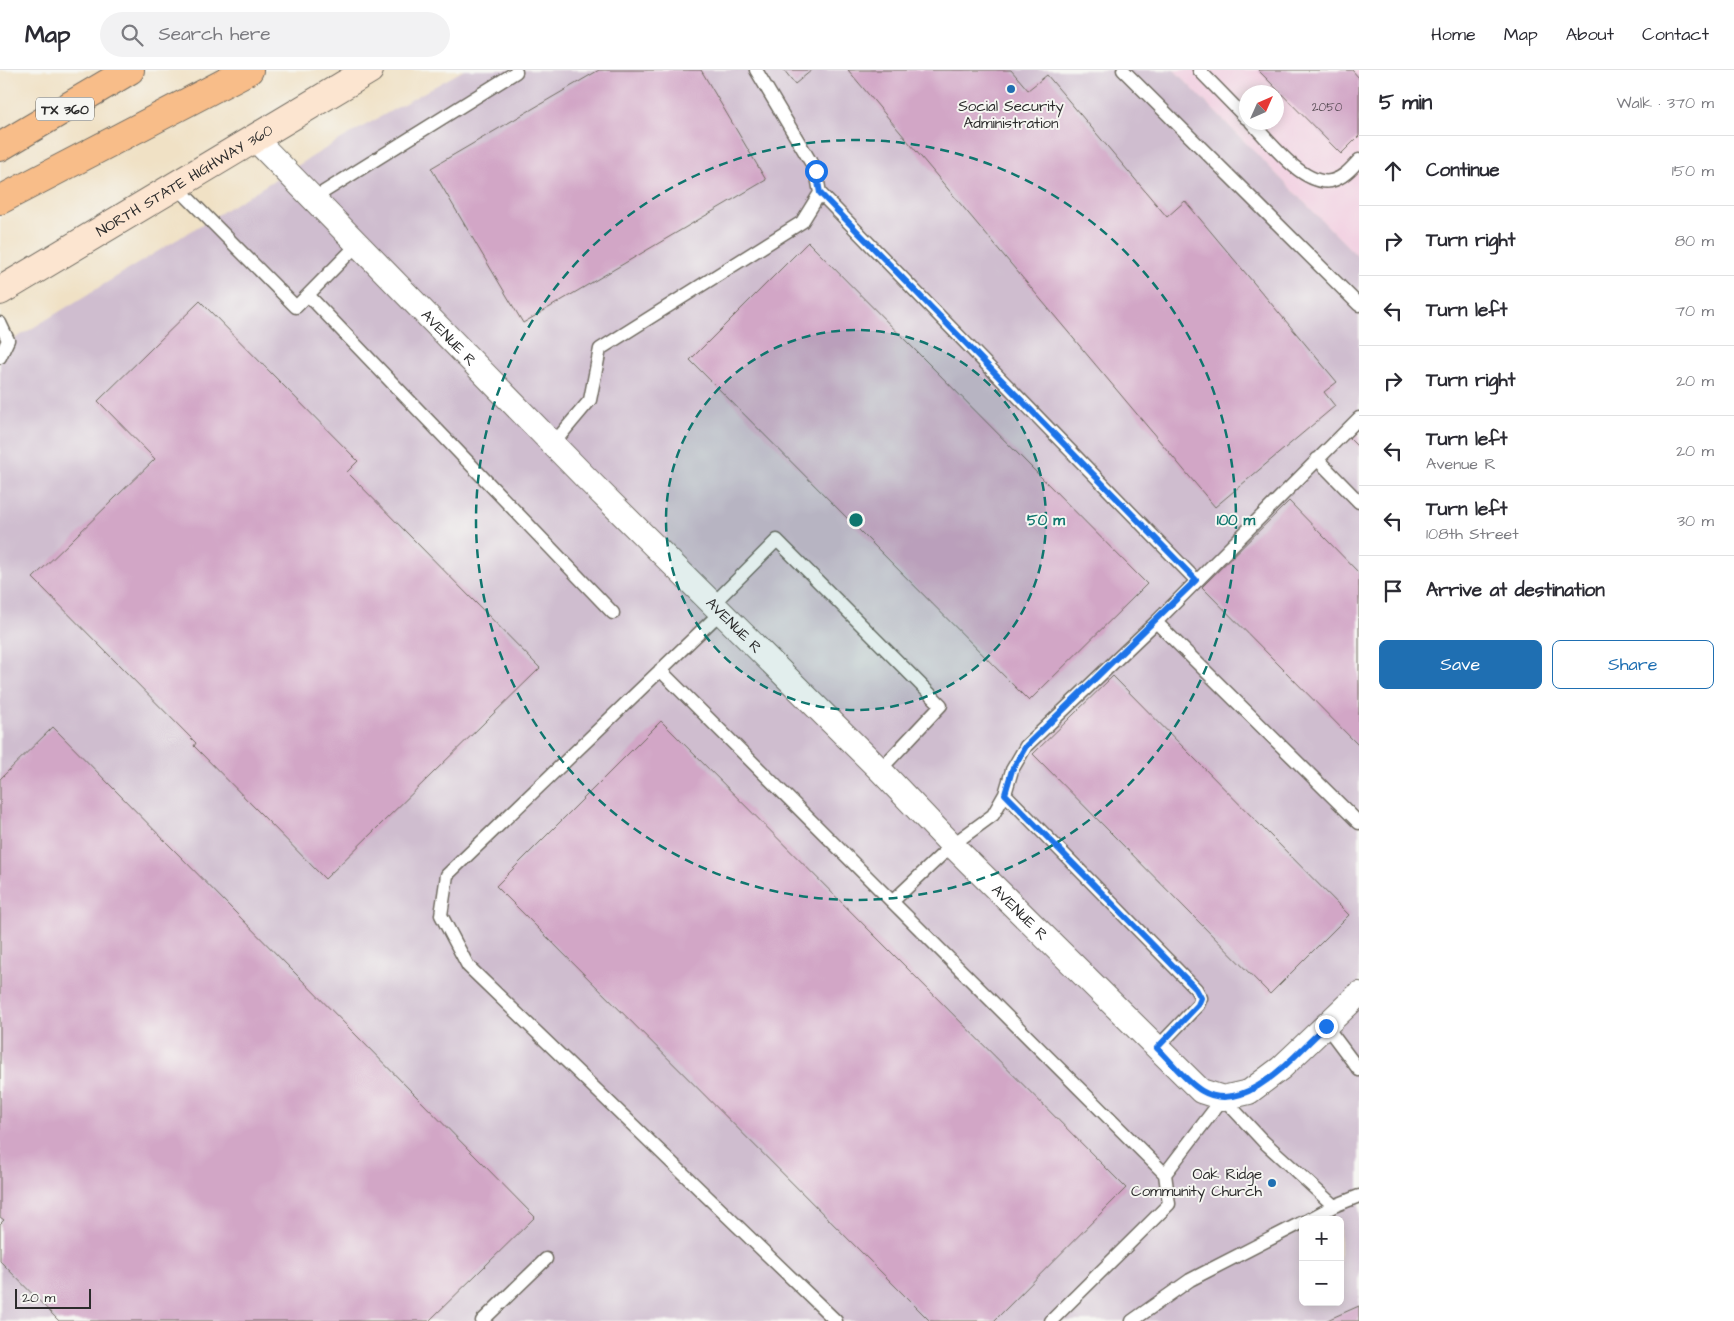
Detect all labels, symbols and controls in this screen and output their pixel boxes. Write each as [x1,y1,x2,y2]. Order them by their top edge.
search box [100,12,450,57]
text: Map [25,18,70,52]
icon: search [118,21,146,49]
text: Search here [158,21,271,48]
text: Home [1431,22,1476,47]
text: Map [1504,22,1538,47]
text: About [1566,22,1614,47]
text: Contact [1642,22,1709,47]
marker: Social Security Administration [1005,83,1017,95]
north arrow [1239,85,1284,130]
text: 5 min [1379,88,1432,117]
text: Walk · 370 m [1616,92,1714,114]
place label: Social Security Administration [958,96,1064,134]
road number: TX 360 [36,98,94,120]
house number: 2050 [1312,99,1343,116]
street label: NORTH STATE HIGHWAY 360 [92,120,277,242]
icon: ahead [1379,157,1407,185]
text: Continue [1426,157,1500,184]
route start [805,160,828,183]
text: 150 m [1672,160,1714,182]
icon: right [1379,227,1407,255]
text: Turn right [1426,227,1515,254]
text: 80 m [1675,230,1714,252]
icon: left [1379,297,1407,325]
text: Turn left [1426,297,1507,324]
text: 70 m [1675,300,1714,322]
street label: AVENUE R [416,305,481,371]
icon: right [1379,367,1407,395]
text: Turn right [1426,367,1515,394]
text: 20 m [1676,370,1714,392]
text: Turn left [1426,426,1507,453]
icon: left [1379,437,1407,465]
text: 20 m [1676,440,1714,462]
text: Avenue R [1426,453,1496,475]
text: Turn left [1426,496,1507,523]
icon: left [1379,507,1407,535]
text: 50 m [1027,510,1065,531]
text: 100 m [1217,510,1256,531]
text: 30 m [1677,510,1714,532]
centre of rings [847,511,865,529]
text: 108th Street [1426,523,1519,545]
icon: arrive [1379,577,1407,605]
text: Arrive at destination [1426,577,1605,604]
street label: AVENUE R [701,593,767,658]
button: Save [1379,640,1542,689]
button: Share [1552,640,1714,689]
street label: AVENUE R [987,880,1052,945]
route end [1315,1015,1338,1038]
place label: Oak Ridge Community Church [1131,1164,1263,1203]
marker: Oak Ridge Community Church [1266,1177,1278,1189]
map controls [1299,1216,1344,1306]
button: + [1299,1216,1344,1261]
button: − [1299,1261,1344,1306]
scale bar [15,1286,91,1309]
text: 20 m [22,1288,55,1308]

